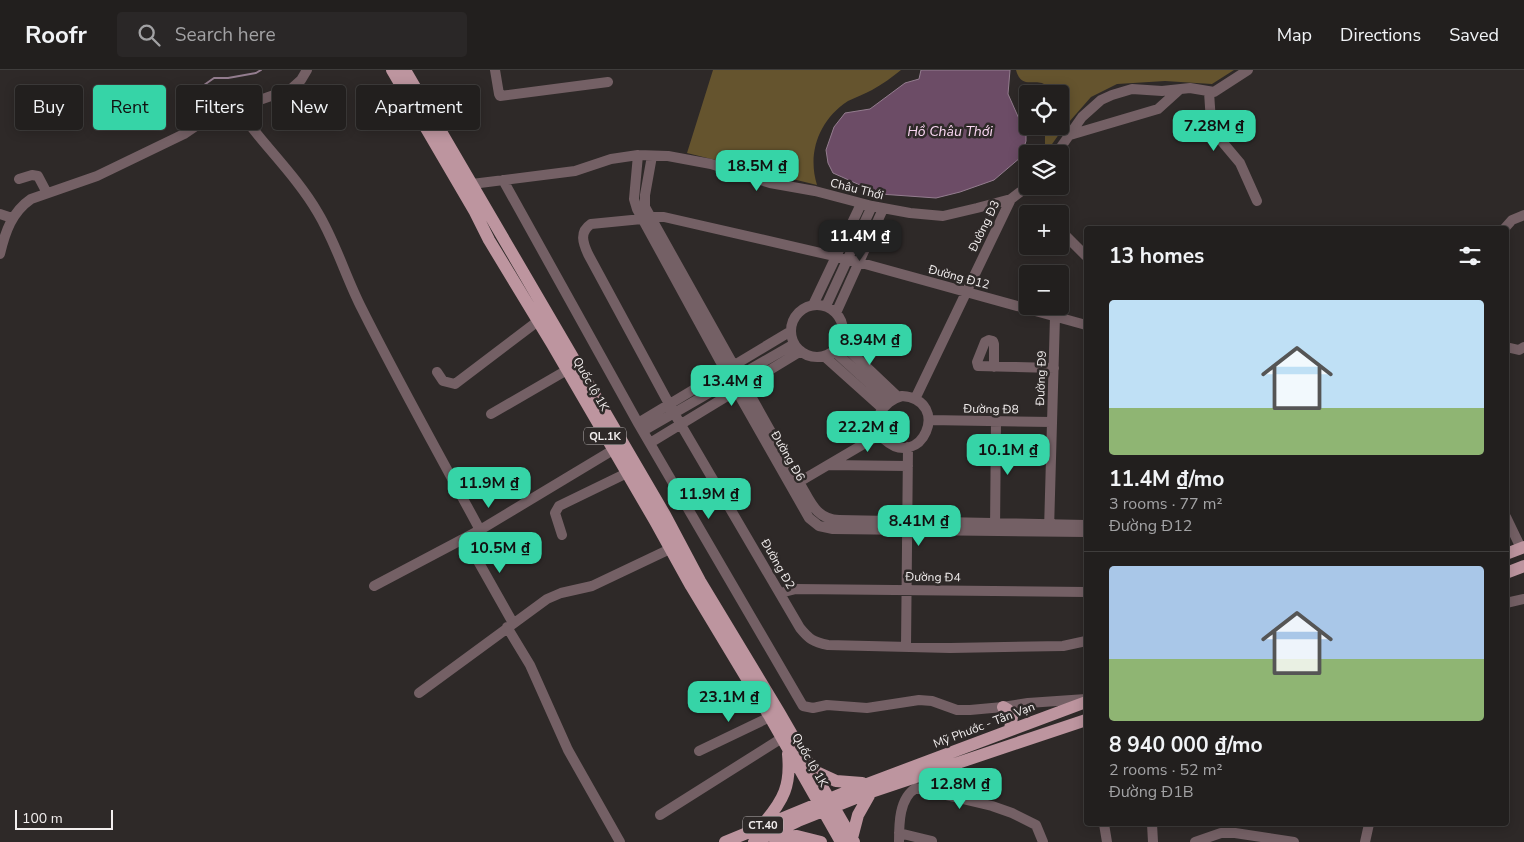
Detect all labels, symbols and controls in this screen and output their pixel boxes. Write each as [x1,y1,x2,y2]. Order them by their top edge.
search box [117,12,467,57]
text: Roofr [25,19,87,51]
icon: search [135,21,163,49]
text: Search here [175,22,276,48]
text: Map [1277,23,1312,47]
text: Directions [1340,23,1421,47]
text: Saved [1449,23,1499,47]
chip: Buy [15,85,83,130]
chip: Rent [93,85,166,130]
chip: Filters [176,85,262,130]
chip: New [272,85,346,130]
chip: Apartment [356,85,480,130]
map controls [1019,85,1069,315]
button: locate [1019,85,1069,135]
pin: 7.28M ₫ [1168,109,1260,152]
text: 7.28M ₫ [1184,115,1244,137]
water label: Hồ Châu Thới [907,122,994,141]
button: layers [1019,145,1069,195]
pin: 18.5M ₫ [711,150,803,192]
text: 18.5M ₫ [727,155,787,177]
street label: Châu Thới [829,175,885,203]
street label: Đường Đ3 [964,198,1003,255]
button: + [1019,205,1069,255]
pin: 11.4M ₫ [814,220,906,262]
text: 11.4M ₫ [830,225,890,247]
text: 13 homes [1109,242,1204,270]
icon: filters [1456,242,1484,270]
street label: Đường Đ12 [926,261,991,293]
button: − [1019,265,1069,315]
pin: 8.94M ₫ [824,324,916,366]
text: 8.94M ₫ [840,329,900,351]
icon: home [1252,333,1342,423]
street label: Đường Đ9 [1032,350,1050,407]
street label: Quốc lộ 1K [569,354,613,414]
pin: 13.4M ₫ [686,364,778,407]
text: 13.4M ₫ [702,370,762,392]
street label: Đường Đ8 [962,401,1019,417]
pin: 22.2M ₫ [822,410,914,453]
text: 22.2M ₫ [838,416,898,438]
street label: Đường Đ6 [767,427,809,484]
road number: QL.1K [584,428,626,444]
pin: 10.1M ₫ [962,434,1054,476]
text: 10.1M ₫ [978,439,1038,461]
text: 11.4M ₫/mo [1109,465,1224,493]
pin: 11.9M ₫ [443,466,535,509]
text: 11.9M ₫ [459,472,519,494]
pin: 11.9M ₫ [663,478,755,520]
text: 11.9M ₫ [679,483,739,505]
text: 3 rooms · 77 m² [1109,493,1222,515]
pin: 8.41M ₫ [873,504,965,547]
text: 8.41M ₫ [889,510,949,532]
text: Đường Đ12 [1109,515,1192,537]
pin: 10.5M ₫ [454,532,546,574]
street label: Đường Đ2 [757,535,799,592]
text: 10.5M ₫ [470,537,530,559]
street label: Đường Đ4 [904,569,961,585]
icon: home [1252,598,1342,688]
pin: 23.1M ₫ [683,680,775,723]
text: 23.1M ₫ [699,686,759,708]
street label: Mỹ Phước - Tân Vạn [931,698,1037,752]
street label: Quốc lộ 1K [788,730,832,790]
text: 8 940 000 ₫/mo [1109,731,1263,759]
text: 2 rooms · 52 m² [1109,759,1222,781]
pin: 12.8M ₫ [914,768,1006,810]
text: 12.8M ₫ [930,773,990,795]
text: Đường Đ1B [1109,781,1194,803]
scale bar [15,807,112,830]
text: 100 m [22,809,63,828]
road number: CT.40 [743,816,783,834]

